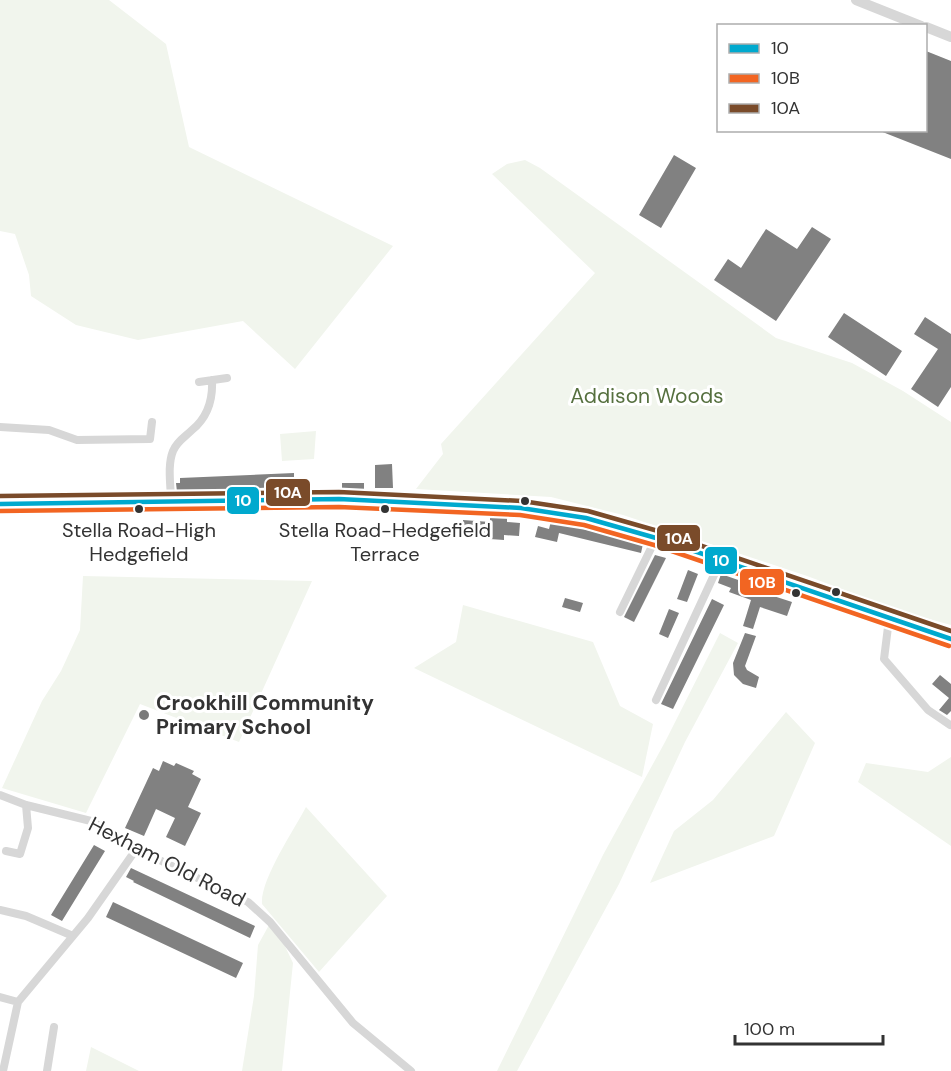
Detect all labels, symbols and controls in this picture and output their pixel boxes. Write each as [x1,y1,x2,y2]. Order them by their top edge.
legend [717,24,927,132]
text: 10 [771,36,789,60]
text: 10B [771,66,800,90]
text: 10A [771,96,800,120]
park label: Addison Woods [570,382,724,410]
line badge: 10A [265,478,311,507]
text: 10A [274,482,302,503]
line badge: 10 [226,486,260,515]
text: 10 [234,490,252,511]
unlabelled marker [519,495,531,507]
marker: Stella Road-High Hedgefield [133,503,145,515]
marker: Stella Road-Hedgefield Terrace [379,503,391,515]
place label: Stella Road-High Hedgefield [62,517,216,567]
place label: Stella Road-Hedgefield Terrace [279,517,491,567]
line badge: 10A [656,524,701,552]
text: 10A [665,528,693,549]
line badge: 10 [704,546,738,575]
text: 10 [712,550,730,571]
line badge: 10B [739,568,785,596]
text: 10B [748,572,776,593]
unlabelled marker [830,586,842,598]
unlabelled marker [790,587,802,599]
place label: Crookhill Community Primary School [156,689,374,741]
marker: Crookhill Community Primary School [137,708,151,722]
street label: Hexham Old Road [84,810,250,914]
scale bar [735,1008,884,1046]
text: 100 m [744,1017,795,1041]

